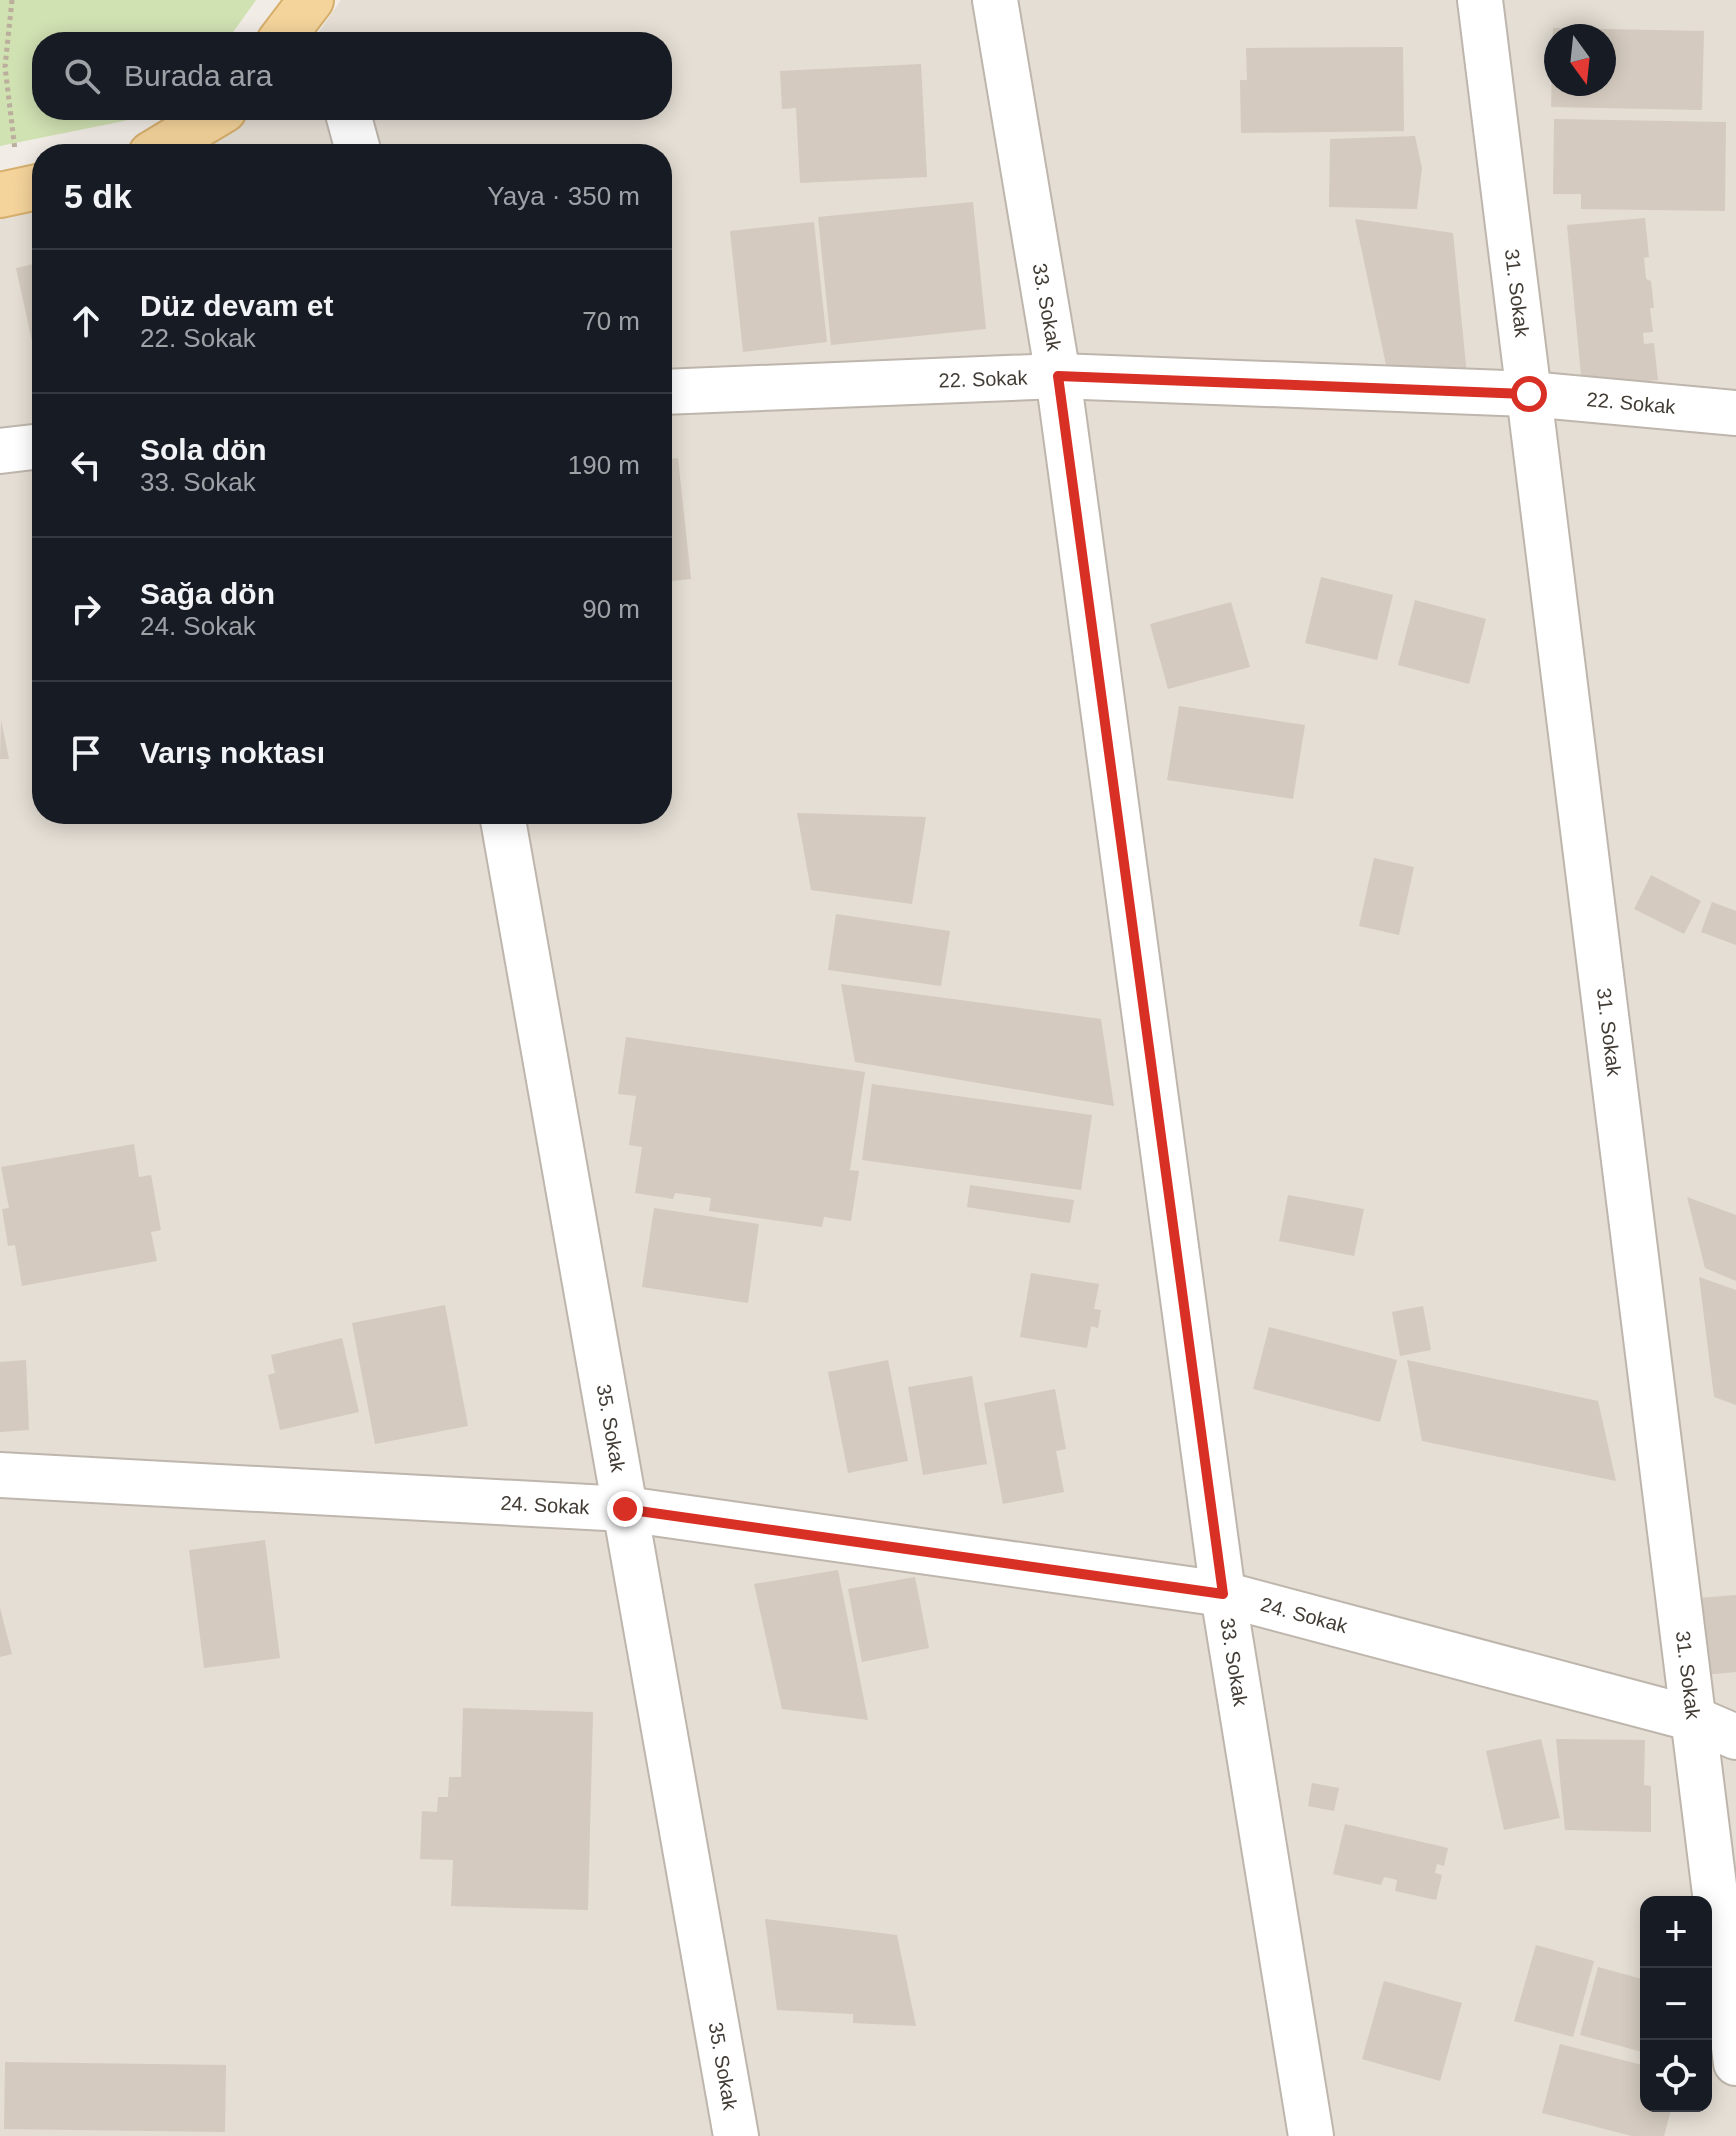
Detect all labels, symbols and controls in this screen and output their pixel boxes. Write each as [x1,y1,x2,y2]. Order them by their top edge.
north arrow [1544,24,1616,96]
search box [32,32,672,120]
icon: search [60,54,104,98]
text: Burada ara [124,59,272,92]
text: 5 dk [64,177,132,215]
text: Yaya · 350 m [487,181,640,211]
street label: 31. Sokak [1501,248,1533,339]
street label: 33. Sokak [1028,261,1066,354]
text: Düz devam et [140,289,333,322]
icon: ahead [64,299,108,343]
text: 70 m [582,306,640,336]
text: 22. Sokak [140,323,256,353]
street label: 22. Sokak [938,366,1029,392]
route start [1511,376,1547,412]
street label: 22. Sokak [1586,388,1677,418]
text: Sola dön [140,433,267,466]
icon: left [64,443,108,487]
text: 190 m [568,450,640,480]
text: 33. Sokak [140,467,256,497]
text: Sağa dön [140,577,275,610]
icon: right [64,587,108,631]
text: 90 m [582,594,640,624]
text: 24. Sokak [140,611,256,641]
icon: arrive [64,731,108,775]
text: Varış noktası [140,736,325,769]
street label: 31. Sokak [1593,987,1625,1078]
street label: 35. Sokak [592,1382,630,1475]
route end [607,1491,643,1527]
street label: 24. Sokak [500,1492,591,1518]
street label: 24. Sokak [1258,1593,1351,1637]
street label: 33. Sokak [1216,1616,1252,1709]
street label: 31. Sokak [1672,1630,1704,1721]
map controls [1640,1896,1712,2112]
button: + [1640,1896,1712,1968]
button: − [1640,1968,1712,2040]
street label: 35. Sokak [704,2020,742,2113]
button: locate [1640,2040,1712,2112]

